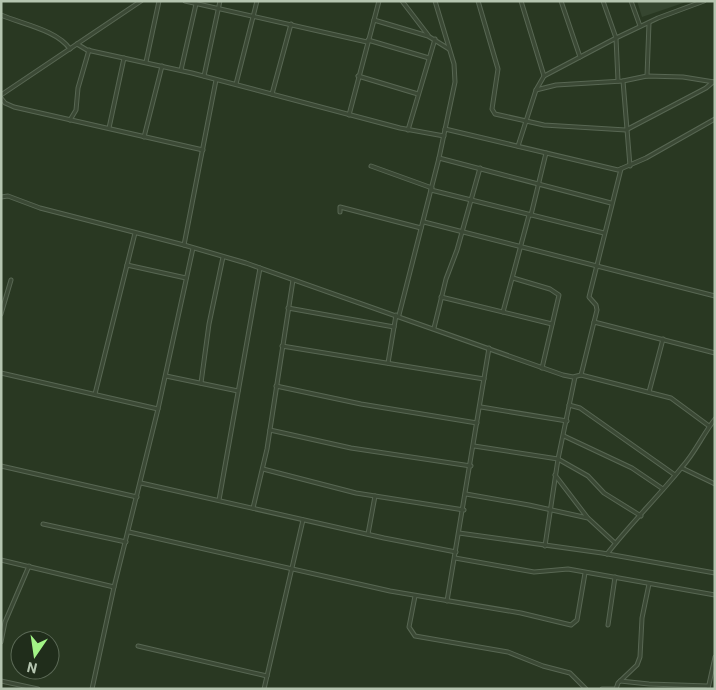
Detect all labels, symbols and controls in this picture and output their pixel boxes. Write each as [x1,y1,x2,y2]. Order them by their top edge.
north arrow [10,630,60,680]
text: N [25,659,39,677]

